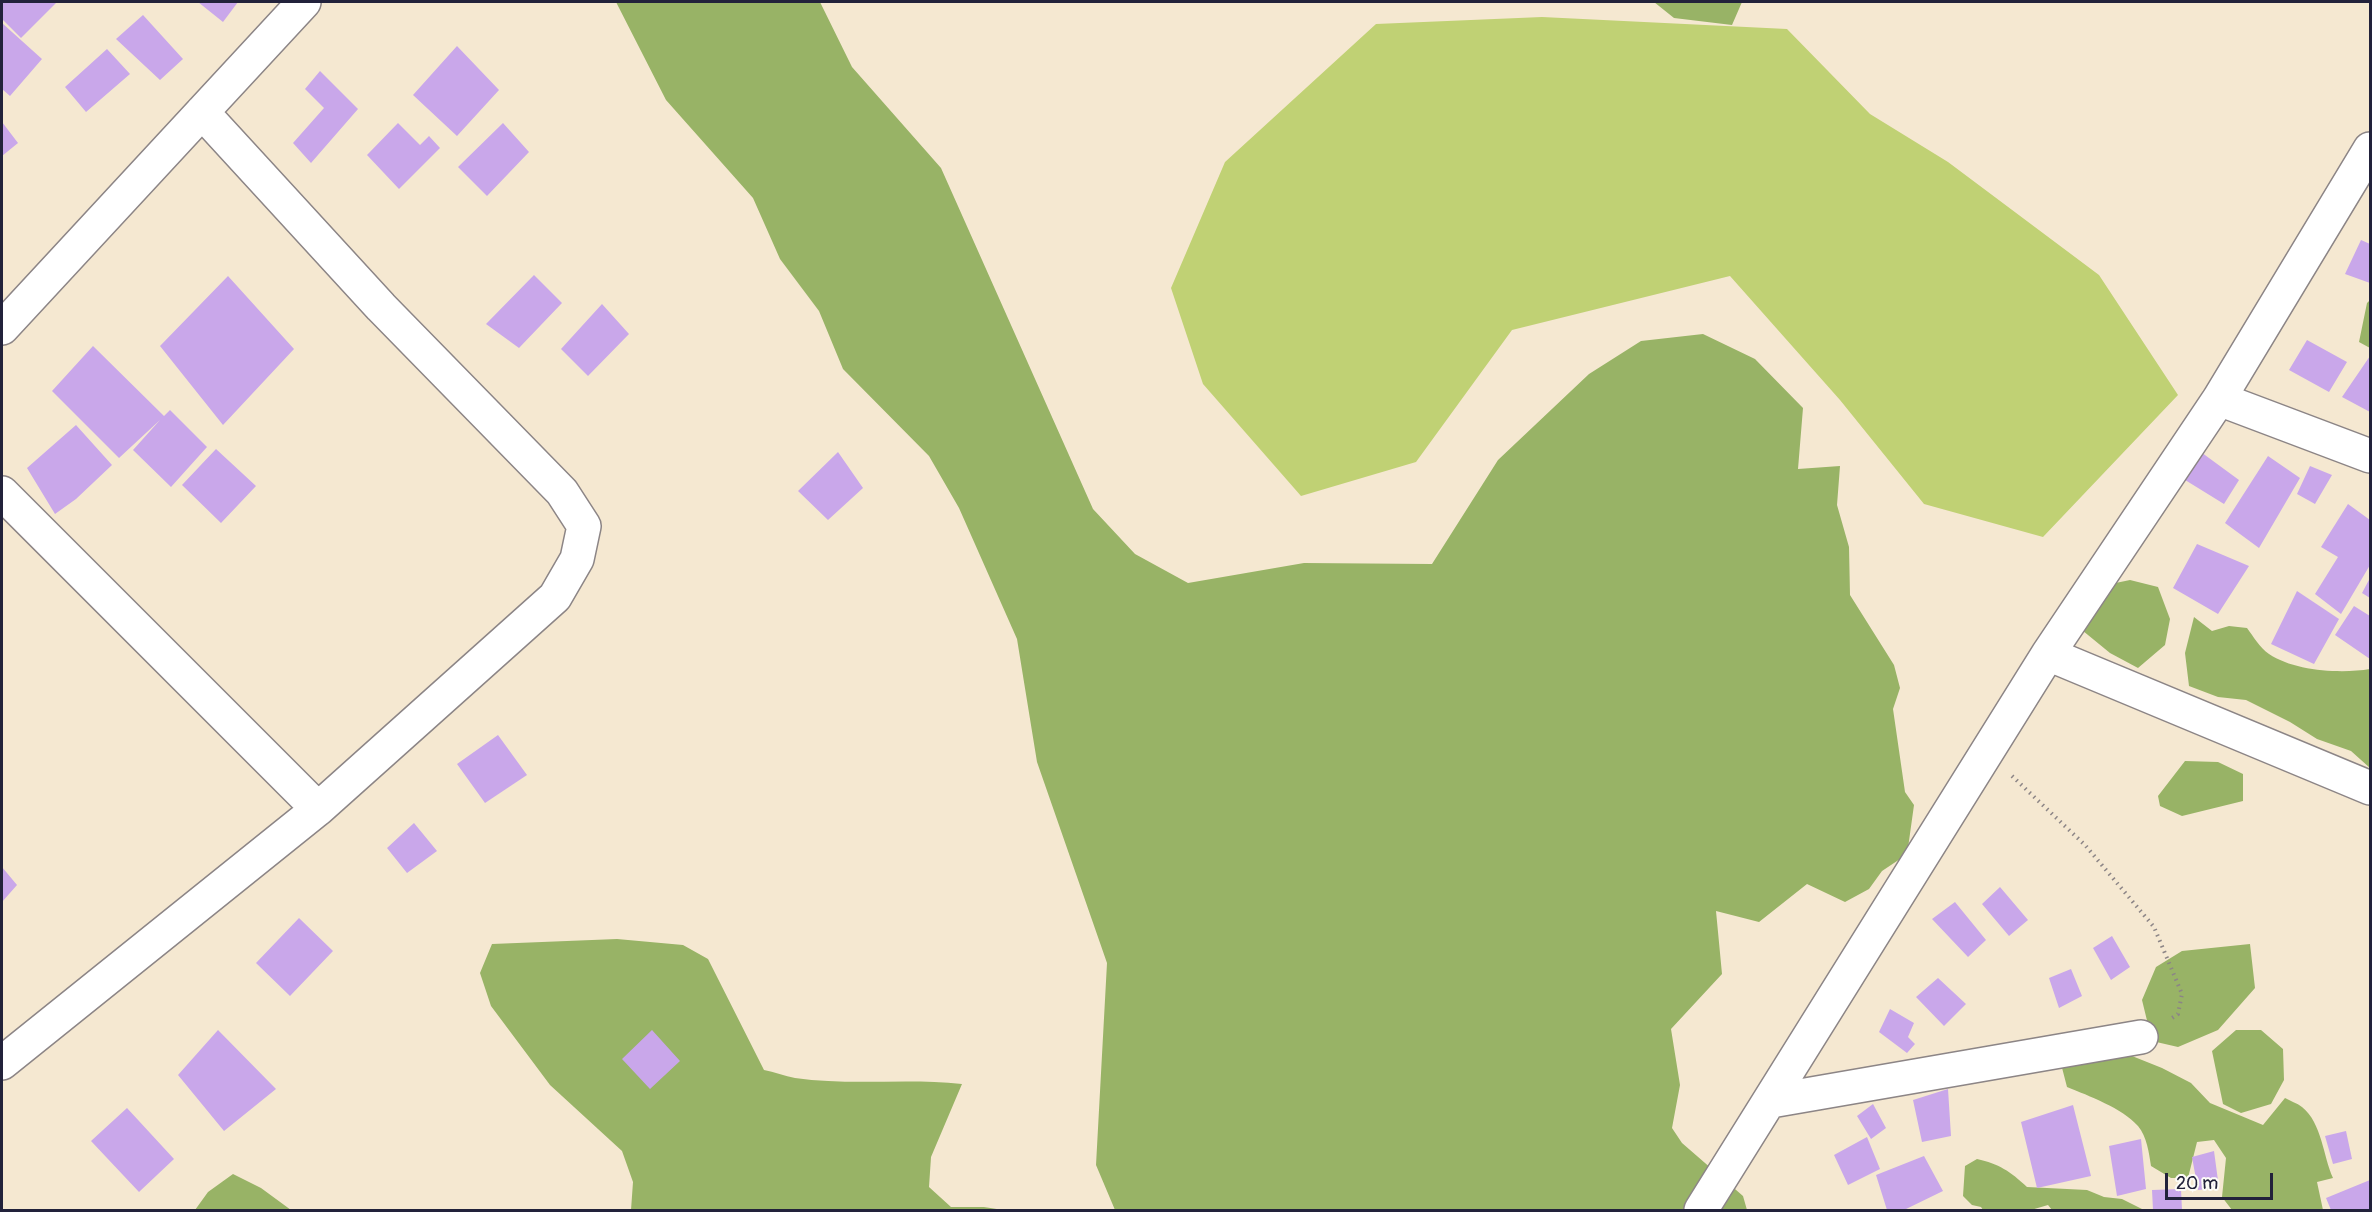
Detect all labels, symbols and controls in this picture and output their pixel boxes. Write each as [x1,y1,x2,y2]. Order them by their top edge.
scale bar [2168,1161,2276,1199]
text: 20 m [2176,1172,2218,1195]

